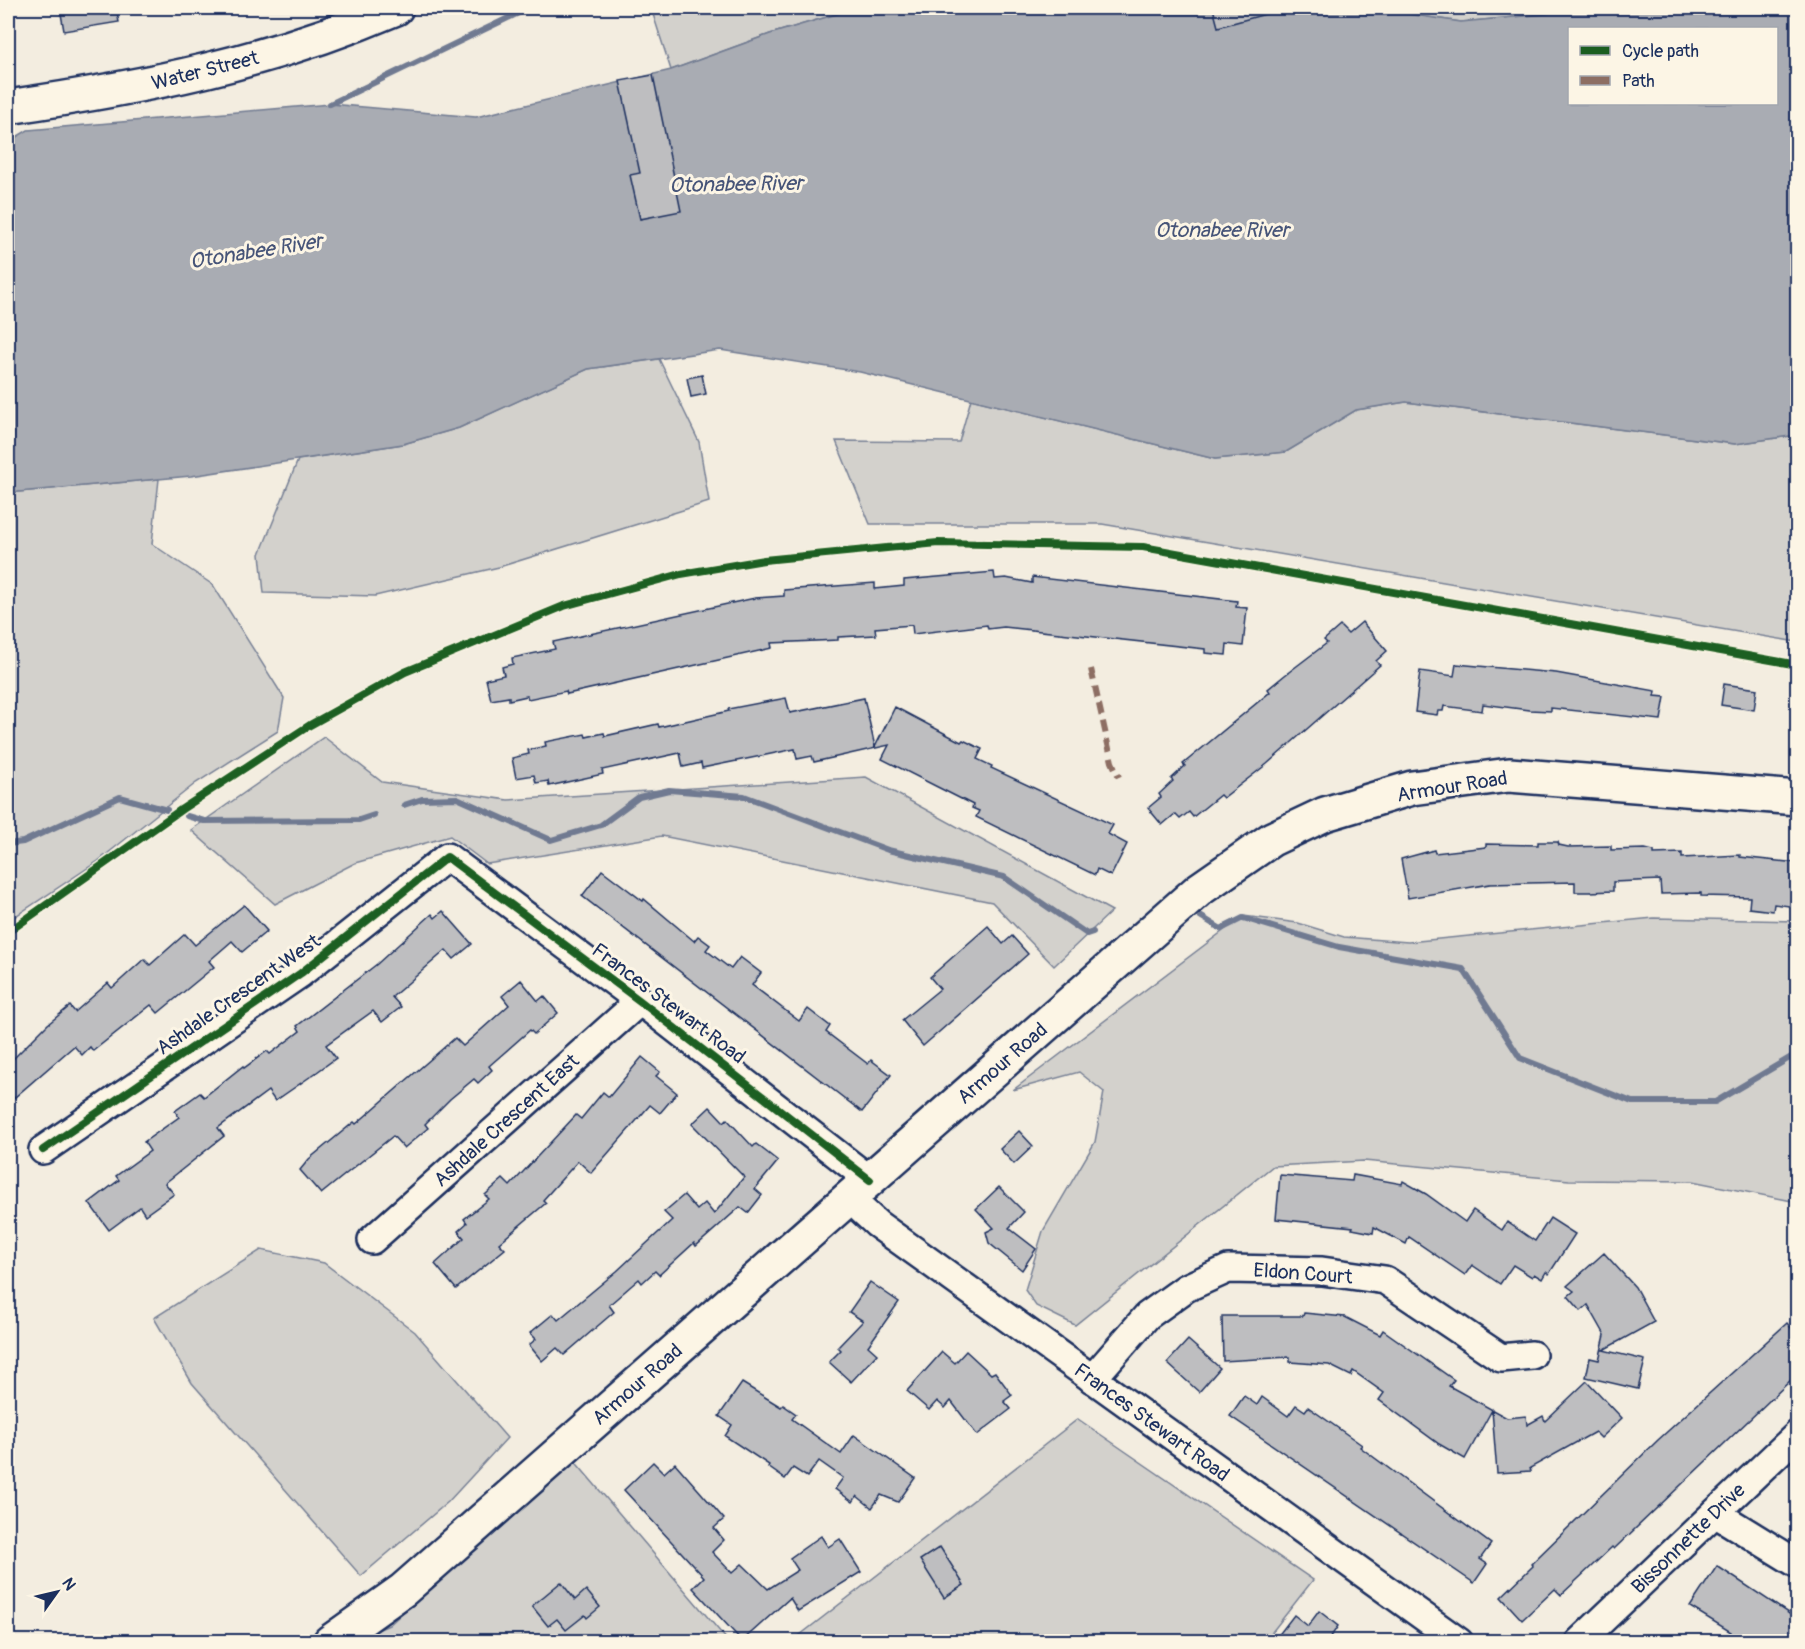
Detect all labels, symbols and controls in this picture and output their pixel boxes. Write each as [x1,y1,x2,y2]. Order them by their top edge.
legend [1568,27,1778,105]
text: Cycle path [1622,40,1699,63]
street label: Water Street [149,45,262,96]
text: Path [1622,70,1655,93]
water label: Otonabee River [669,170,806,199]
water label: Otonabee River [1155,217,1291,244]
water label: Otonabee River [188,227,327,275]
street label: Armour Road [1395,765,1509,808]
street label: Ashdale Crescent West [152,928,326,1060]
street label: Frances Stewart Road [587,937,750,1069]
street label: Armour Road [952,1017,1053,1109]
street label: Ashdale Crescent East [428,1048,585,1192]
street label: Eldon Court [1253,1258,1354,1289]
street label: Armour Road [587,1338,688,1430]
street label: Frances Stewart Road [1069,1358,1234,1487]
street label: Bissonnette Drive [1626,1478,1751,1599]
north arrow [27,1562,87,1622]
text: N [57,1574,80,1594]

